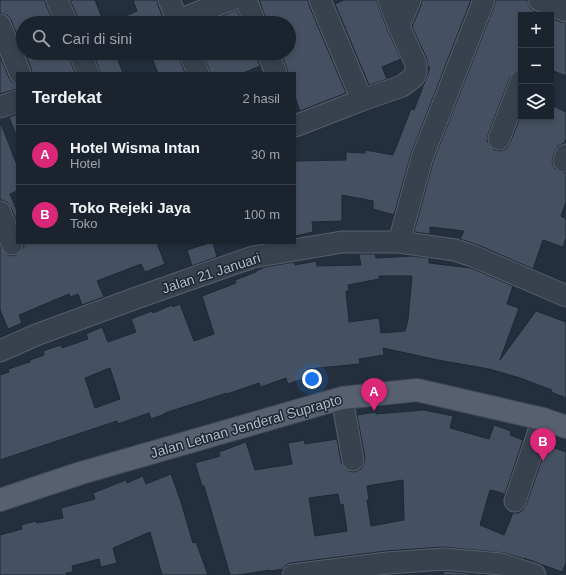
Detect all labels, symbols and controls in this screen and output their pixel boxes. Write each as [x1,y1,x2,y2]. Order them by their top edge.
map controls [518,12,554,120]
button: + [518,12,554,48]
search box [16,16,296,60]
icon: search [30,27,52,49]
text: Cari di sini [62,30,132,47]
button: − [518,48,554,84]
button: layers [518,84,554,120]
text: Terdekat [32,88,102,107]
text: 2 hasil [242,91,280,106]
text: Hotel Wisma Intan [70,139,200,156]
text: A [40,147,50,162]
text: 30 m [251,147,280,162]
text: Hotel [70,156,100,171]
text: Toko Rejeki Jaya [70,199,191,216]
text: B [40,207,50,222]
text: 100 m [244,207,280,222]
text: Toko [70,216,97,231]
street label: Jalan 21 Januari [160,250,262,296]
your location [302,369,322,389]
pin: A [361,378,387,411]
street label: Jalan Letnan Jenderal Suprapto [148,391,344,461]
pin: B [530,428,556,461]

